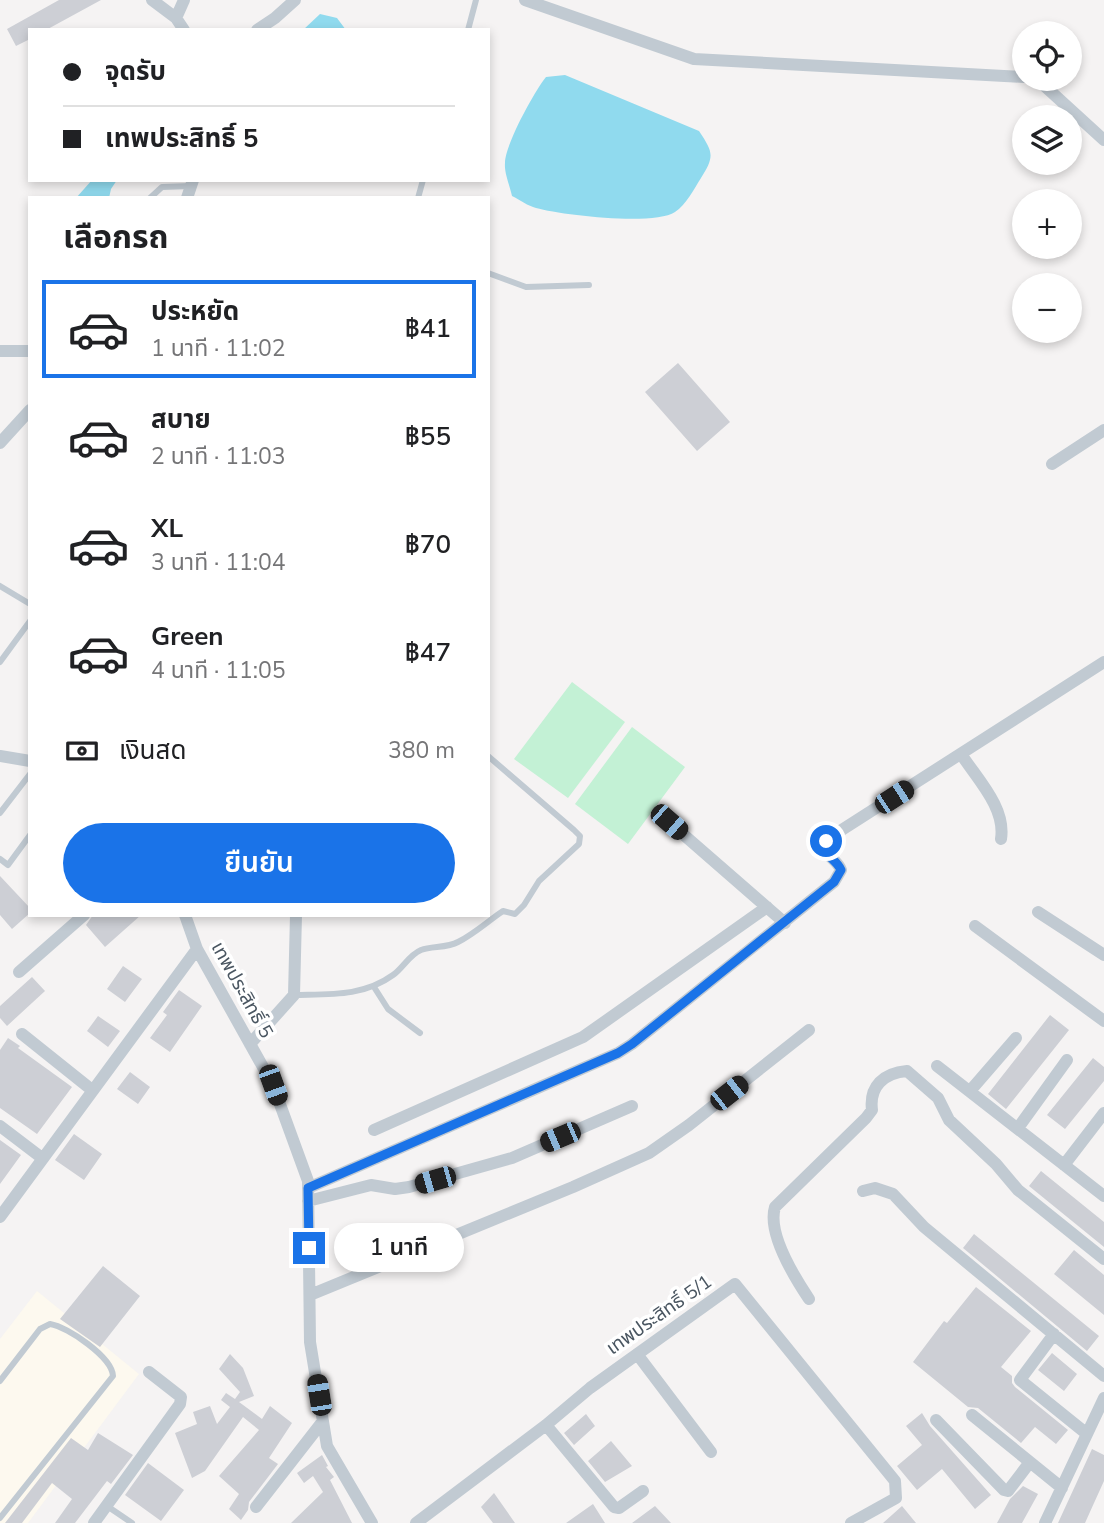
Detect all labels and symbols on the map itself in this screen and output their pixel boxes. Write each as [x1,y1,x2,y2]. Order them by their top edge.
car [871,777,918,817]
car [647,800,692,844]
route start [810,825,842,857]
street label: เทพประสิทธิ์ 5 [205,937,279,1043]
car [256,1062,291,1108]
car [706,1072,753,1114]
car [537,1119,584,1155]
car [412,1164,459,1196]
callout: 1 นาที [334,1224,463,1272]
route end [293,1232,325,1264]
street label: เทพประสิทธิ์ 5/1 [601,1269,717,1361]
car [306,1373,333,1417]

